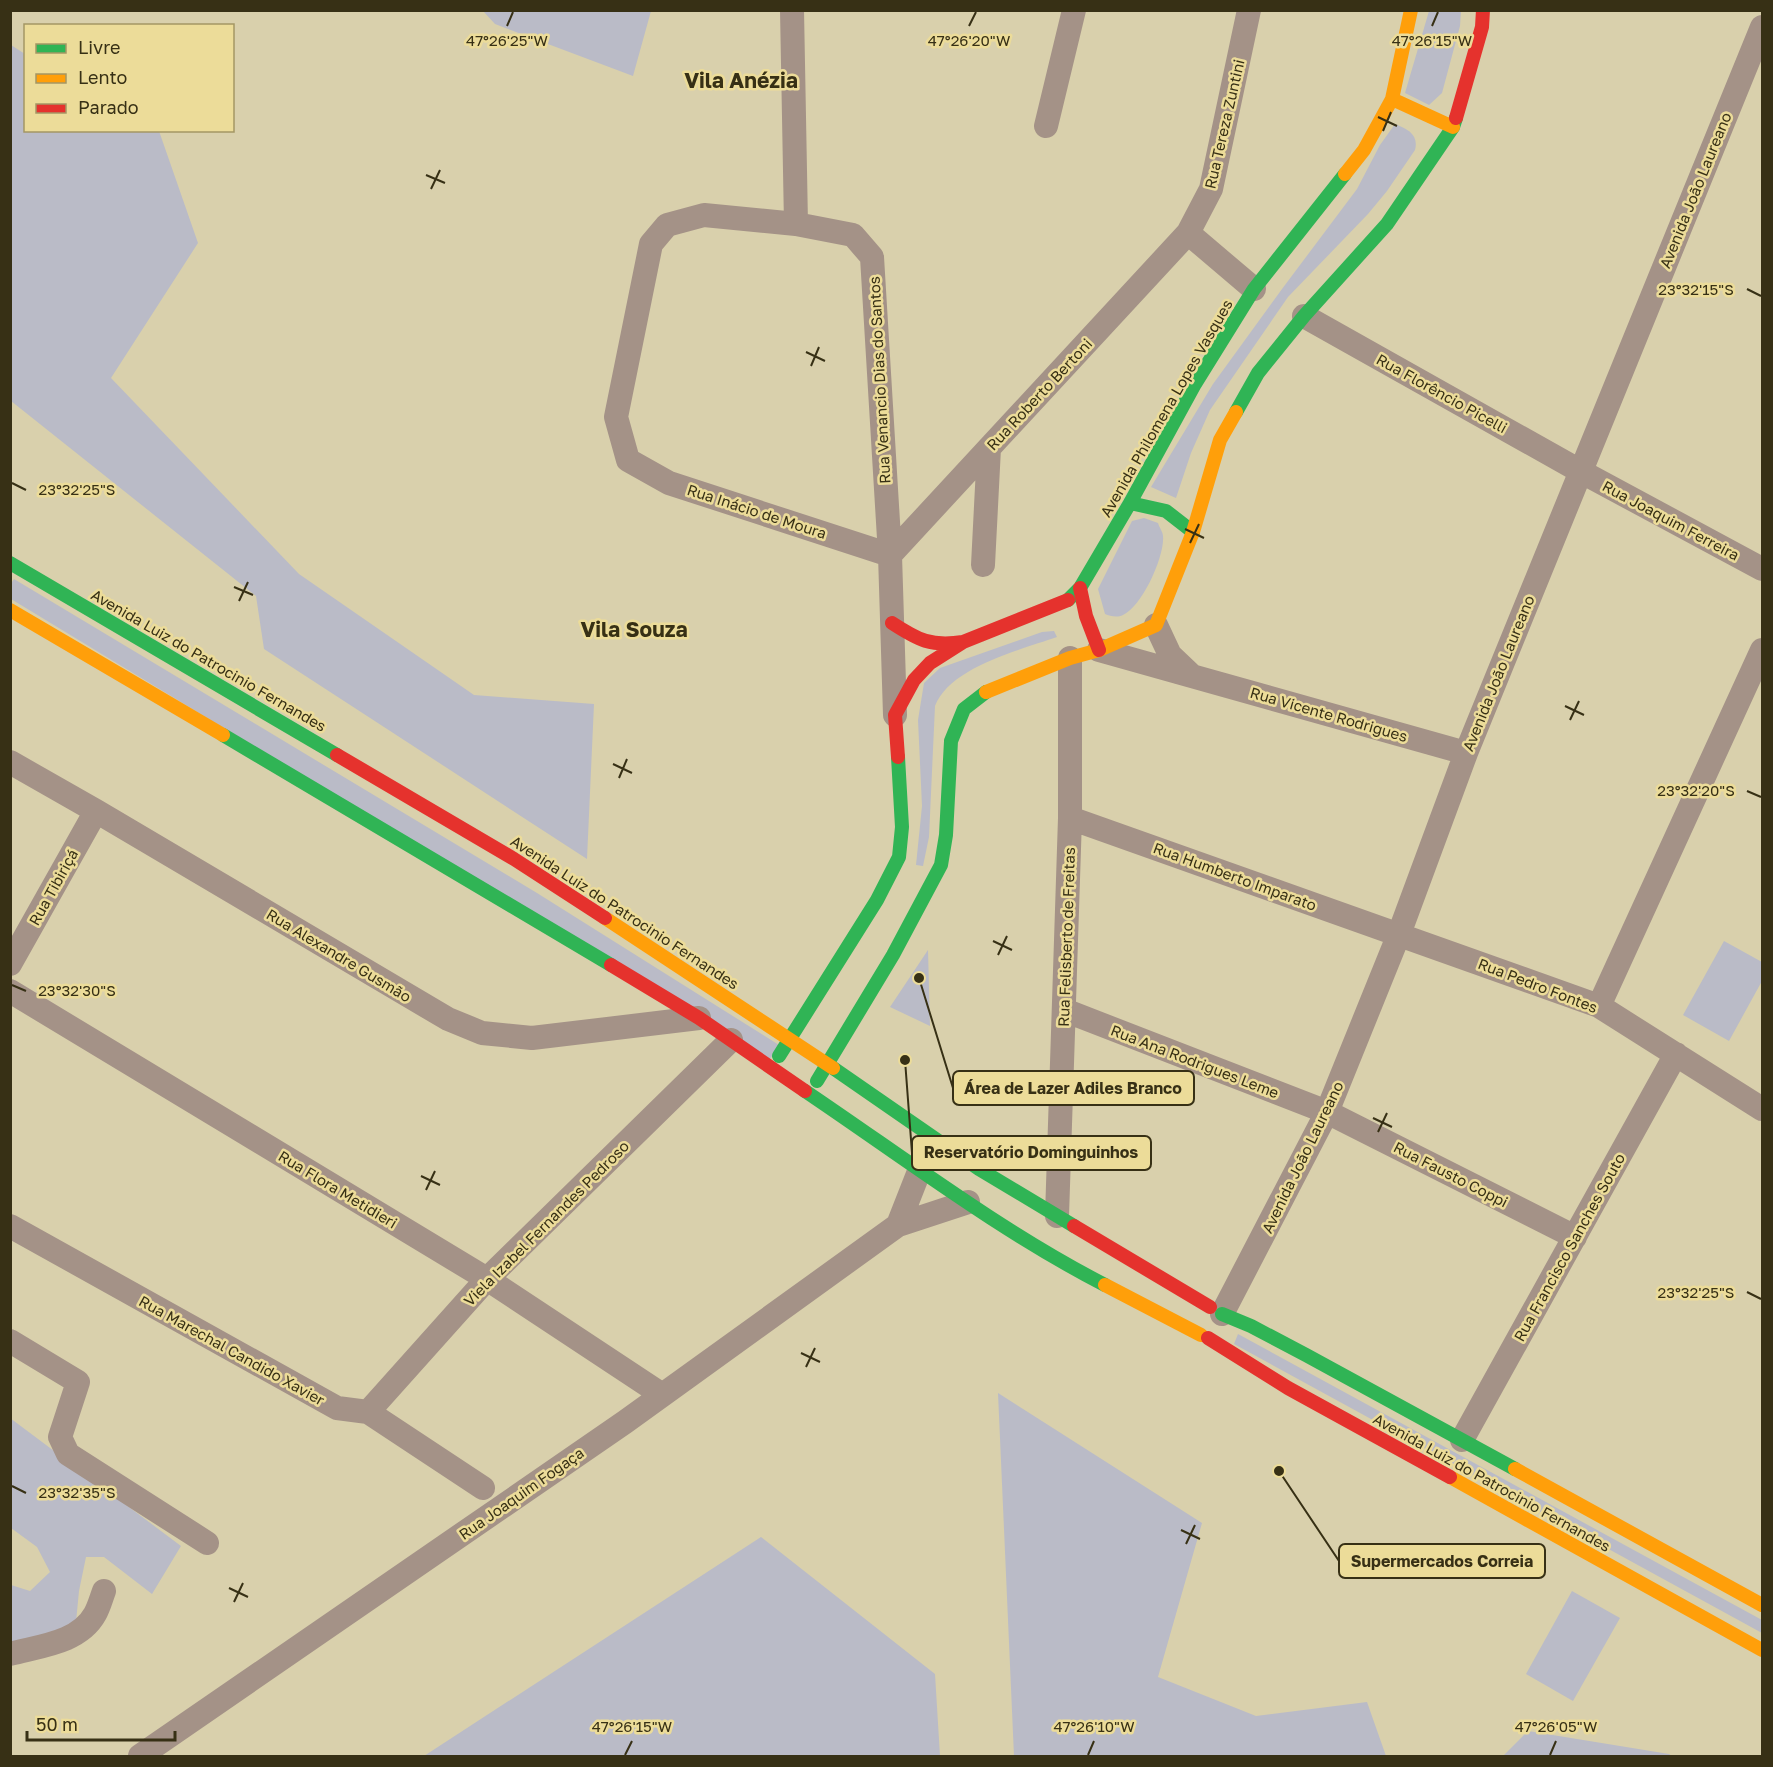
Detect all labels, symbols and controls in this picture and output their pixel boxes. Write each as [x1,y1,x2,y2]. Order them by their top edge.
legend [24,24,234,132]
text: 47°26'25"W [466,31,548,49]
text: 47°26'20"W [928,31,1010,49]
text: 47°26'15"W [1392,31,1472,49]
text: Livre [78,36,120,58]
street label: Rua Tereza Zuntini [1200,58,1248,190]
text: Lento [78,66,127,88]
district label: Vila Anézia [684,67,798,93]
text: Parado [78,96,139,118]
street label: Avenida João Laureano [1655,109,1735,271]
street label: Rua Venancio Dias do Santos [865,276,893,484]
text: 23°32'15"S [1658,280,1734,298]
street label: Avenida Philomena Lopes Vasques [1096,296,1236,520]
street label: Rua Roberto Bertoni [983,334,1095,454]
street label: Rua Florêncio Picelli [1373,350,1511,436]
street label: Rua Joaquim Ferreira [1600,476,1742,564]
text: 23°32'25"S [39,480,115,498]
street label: Rua Inácio de Moura [685,480,829,542]
street label: Avenida Luiz do Patrocinio Fernandes [88,585,330,735]
street label: Avenida João Laureano [1458,592,1538,754]
district label: Vila Souza [580,616,688,642]
street label: Rua Vicente Rodrigues [1248,683,1410,745]
text: 23°32'20"S [1657,781,1735,799]
street label: Avenida Luiz do Patrocinio Fernandes [508,831,742,993]
street label: Rua Humberto Imparato [1151,838,1319,914]
street label: Rua Tibiriçá [25,846,81,928]
street label: Rua Felisberto de Freitas [1054,847,1078,1027]
street label: Rua Alexandre Gusmão [263,905,415,1005]
street label: Rua Pedro Fontes [1476,954,1600,1016]
text: 23°32'30"S [38,981,116,999]
street label: Rua Ana Rodrigues Leme [1108,1021,1282,1102]
callout: Área de Lazer Adiles Branco [953,1071,1194,1105]
text: Área de Lazer Adiles Branco [964,1078,1182,1098]
street label: Avenida João Laureano [1257,1078,1347,1236]
callout: Reservatório Dominguinhos [912,1136,1151,1170]
street label: Viela Izabel Fernandes Pedroso [460,1137,632,1309]
street label: Rua Fausto Coppi [1391,1137,1511,1211]
text: Reservatório Dominguinhos [924,1142,1138,1162]
street label: Rua Flora Metidieri [275,1146,401,1232]
street label: Rua Francisco Sanches Souto [1510,1150,1628,1344]
text: 23°32'25"S [1658,1283,1734,1301]
street label: Rua Marechal Candido Xavier [136,1291,328,1409]
street label: Avenida Luiz do Patrocinio Fernandes [1370,1409,1614,1555]
street label: Rua Joaquim Fogaça [455,1443,587,1543]
text: 23°32'35"S [38,1483,116,1501]
callout: Supermercados Correia [1339,1544,1545,1578]
text: Supermercados Correia [1351,1551,1533,1571]
scale bar [27,1704,176,1742]
text: 50 m [36,1713,78,1735]
text: 47°26'15"W [592,1717,672,1735]
text: 47°26'10"W [1053,1717,1135,1735]
text: 47°26'05"W [1515,1717,1597,1735]

